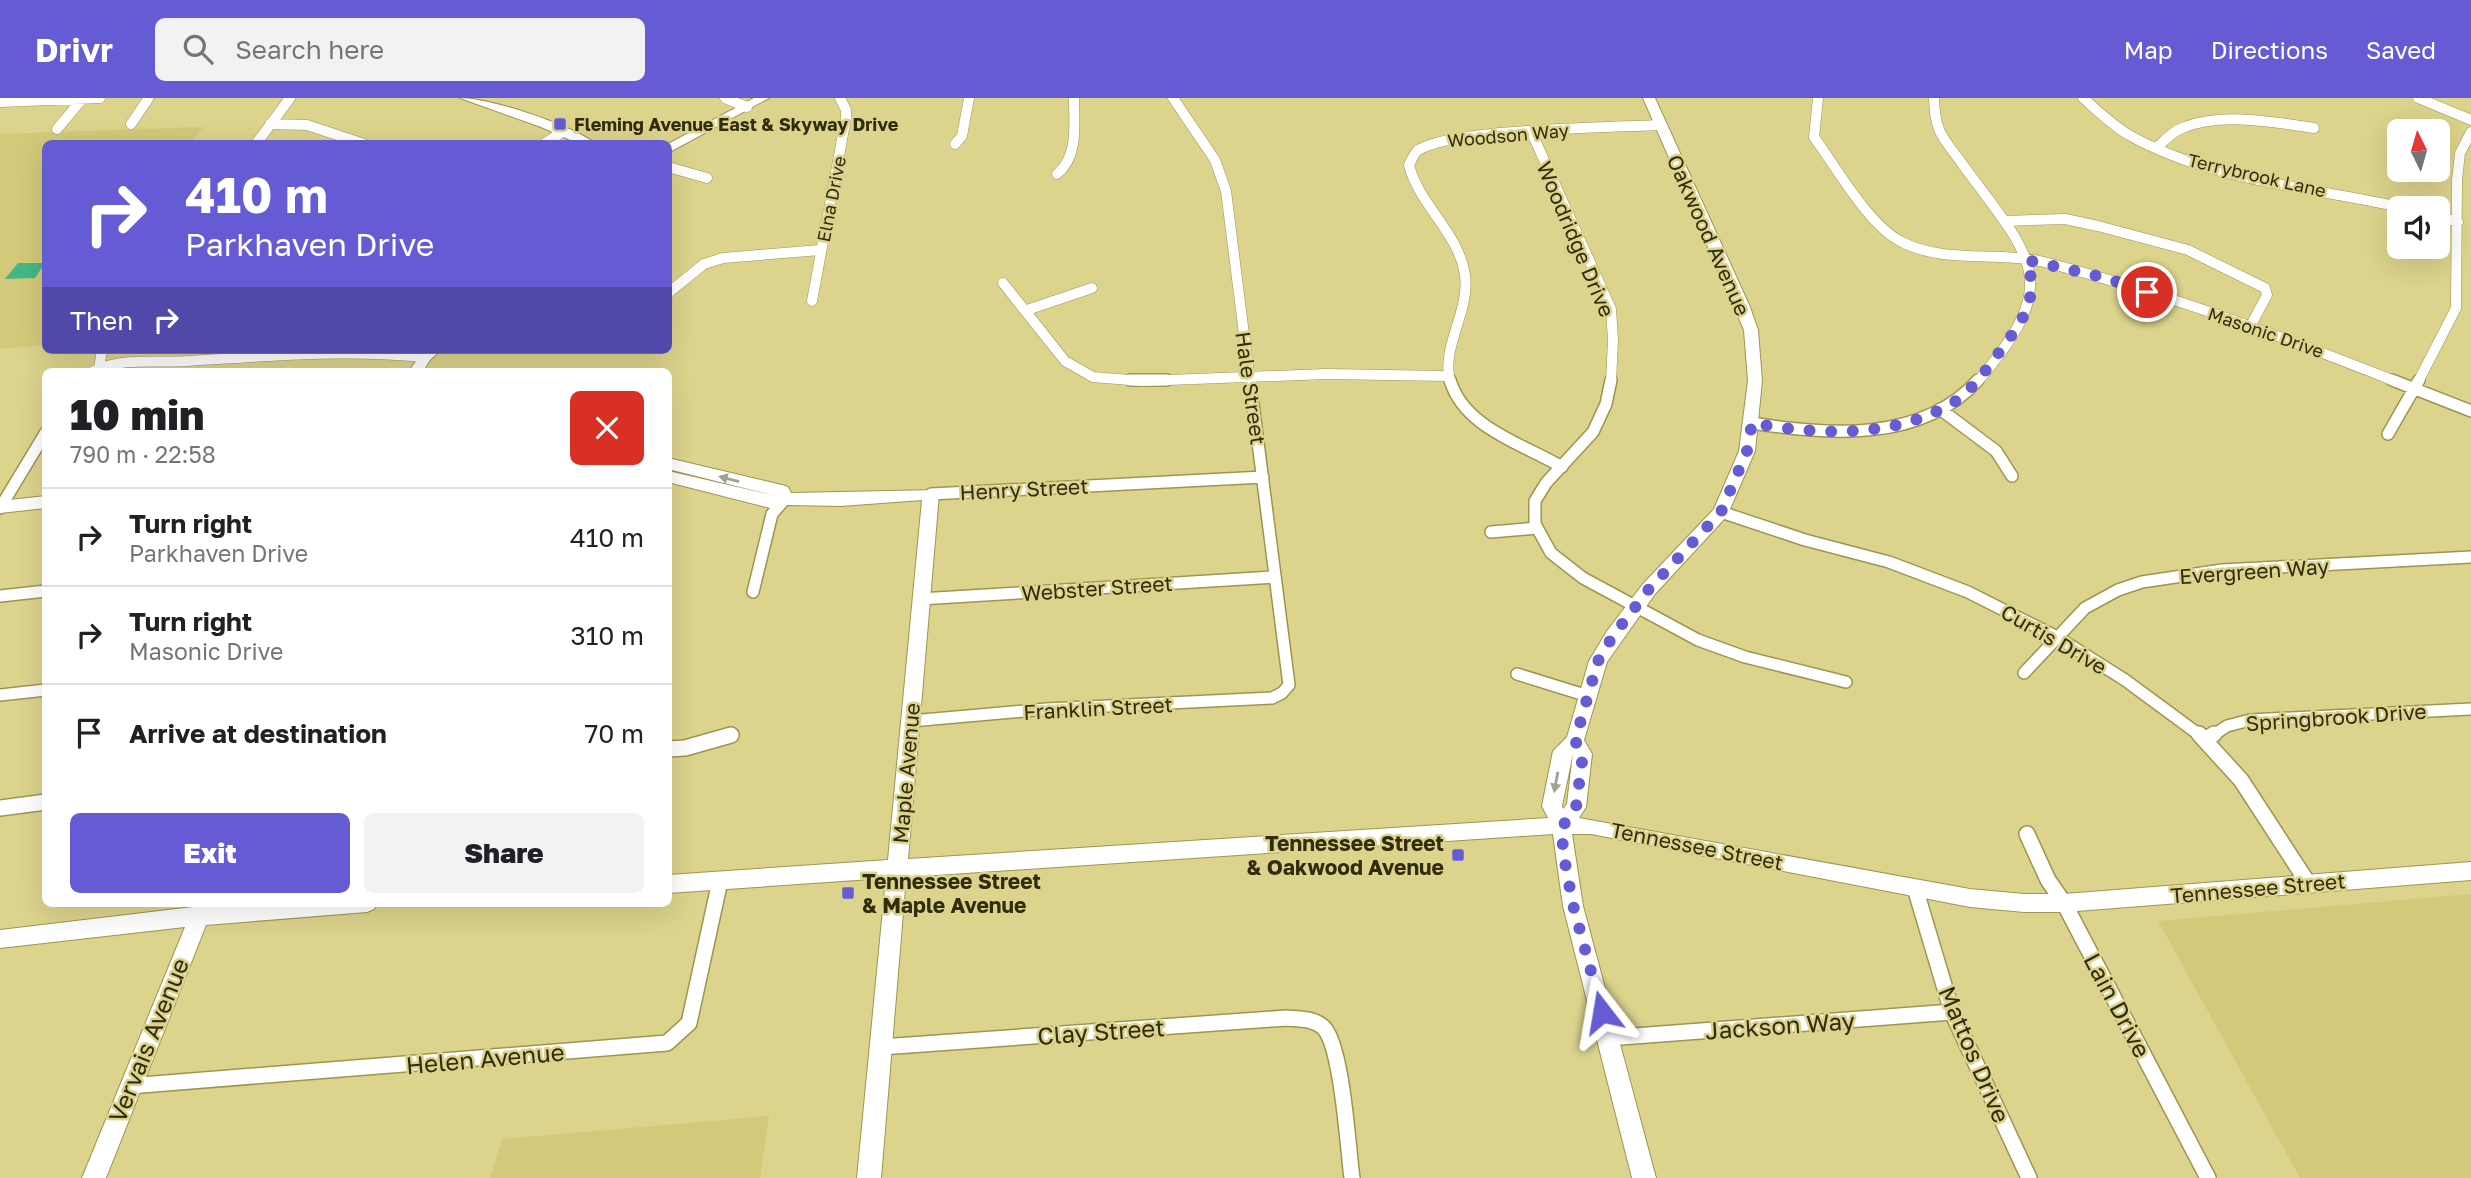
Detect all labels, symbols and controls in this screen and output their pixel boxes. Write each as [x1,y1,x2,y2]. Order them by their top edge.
search box [155,18,645,81]
text: Drivr [35,30,113,69]
icon: search [179,30,217,68]
text: Search here [235,34,384,65]
text: Map [2124,35,2173,64]
text: Directions [2211,35,2328,64]
text: Saved [2366,35,2436,64]
place label: Fleming Avenue East & Skyway Drive [574,113,899,135]
marker: Fleming Avenue East & Skyway Drive [552,116,568,132]
street label: Woodson Way [1446,119,1570,151]
north arrow [2387,119,2450,182]
map controls [2387,119,2450,259]
street label: Terrybrook Lane [2186,148,2328,202]
street label: Oakwood Avenue [1662,150,1756,320]
street label: Elna Drive [812,154,850,244]
street label: Woodridge Drive [1531,157,1621,321]
text: 410 m [185,165,328,224]
icon: right [70,168,161,259]
button: sound [2387,196,2450,259]
text: Parkhaven Drive [185,225,434,263]
pin [2117,262,2177,322]
icon: arrive [2128,273,2166,311]
icon: right [147,301,185,339]
street label: Masonic Drive [2205,302,2327,362]
text: Then [70,305,133,336]
street label: Hale Street [1230,330,1272,446]
text: 10 min [70,389,204,439]
button: close [570,391,644,465]
text: 790 m · 22:58 [70,440,216,468]
one-way arrow [718,473,740,484]
street label: Henry Street [959,473,1089,505]
text: Turn right [129,508,252,539]
icon: right [70,518,108,556]
text: 410 m [570,522,644,553]
text: Parkhaven Drive [129,539,308,567]
street label: Evergreen Way [2178,553,2330,589]
street label: Webster Street [1020,570,1174,606]
street label: Curtis Drive [1996,598,2112,680]
text: Turn right [129,606,252,637]
icon: right [70,616,108,654]
text: 310 m [571,620,644,651]
text: Masonic Drive [129,637,283,665]
street label: Franklin Street [1023,691,1173,725]
street label: Springbrook Drive [2245,698,2427,736]
street label: Maple Avenue [887,702,925,844]
icon: arrive [70,714,108,752]
text: Arrive at destination [129,718,387,749]
text: 70 m [585,718,644,749]
one-way arrow [1550,771,1561,793]
button: Exit [70,813,350,893]
button: Share [364,813,644,893]
street label: Tennessee Street [1608,817,1786,875]
place label: Tennessee Street & Oakwood Avenue [1246,830,1444,880]
marker: Tennessee Street & Oakwood Avenue [1450,847,1466,863]
street label: Tennessee Street [2170,867,2346,909]
place label: Tennessee Street & Maple Avenue [862,868,1041,918]
marker: Tennessee Street & Maple Avenue [840,885,856,901]
street label: Lain Drive [2078,948,2158,1062]
street label: Vervais Avenue [102,954,194,1126]
position arrow [1565,975,1639,1049]
street label: Mattos Drive [1933,981,2017,1127]
street label: Jackson Way [1704,1005,1856,1045]
street label: Clay Street [1036,1012,1166,1050]
street label: Helen Avenue [405,1037,565,1079]

